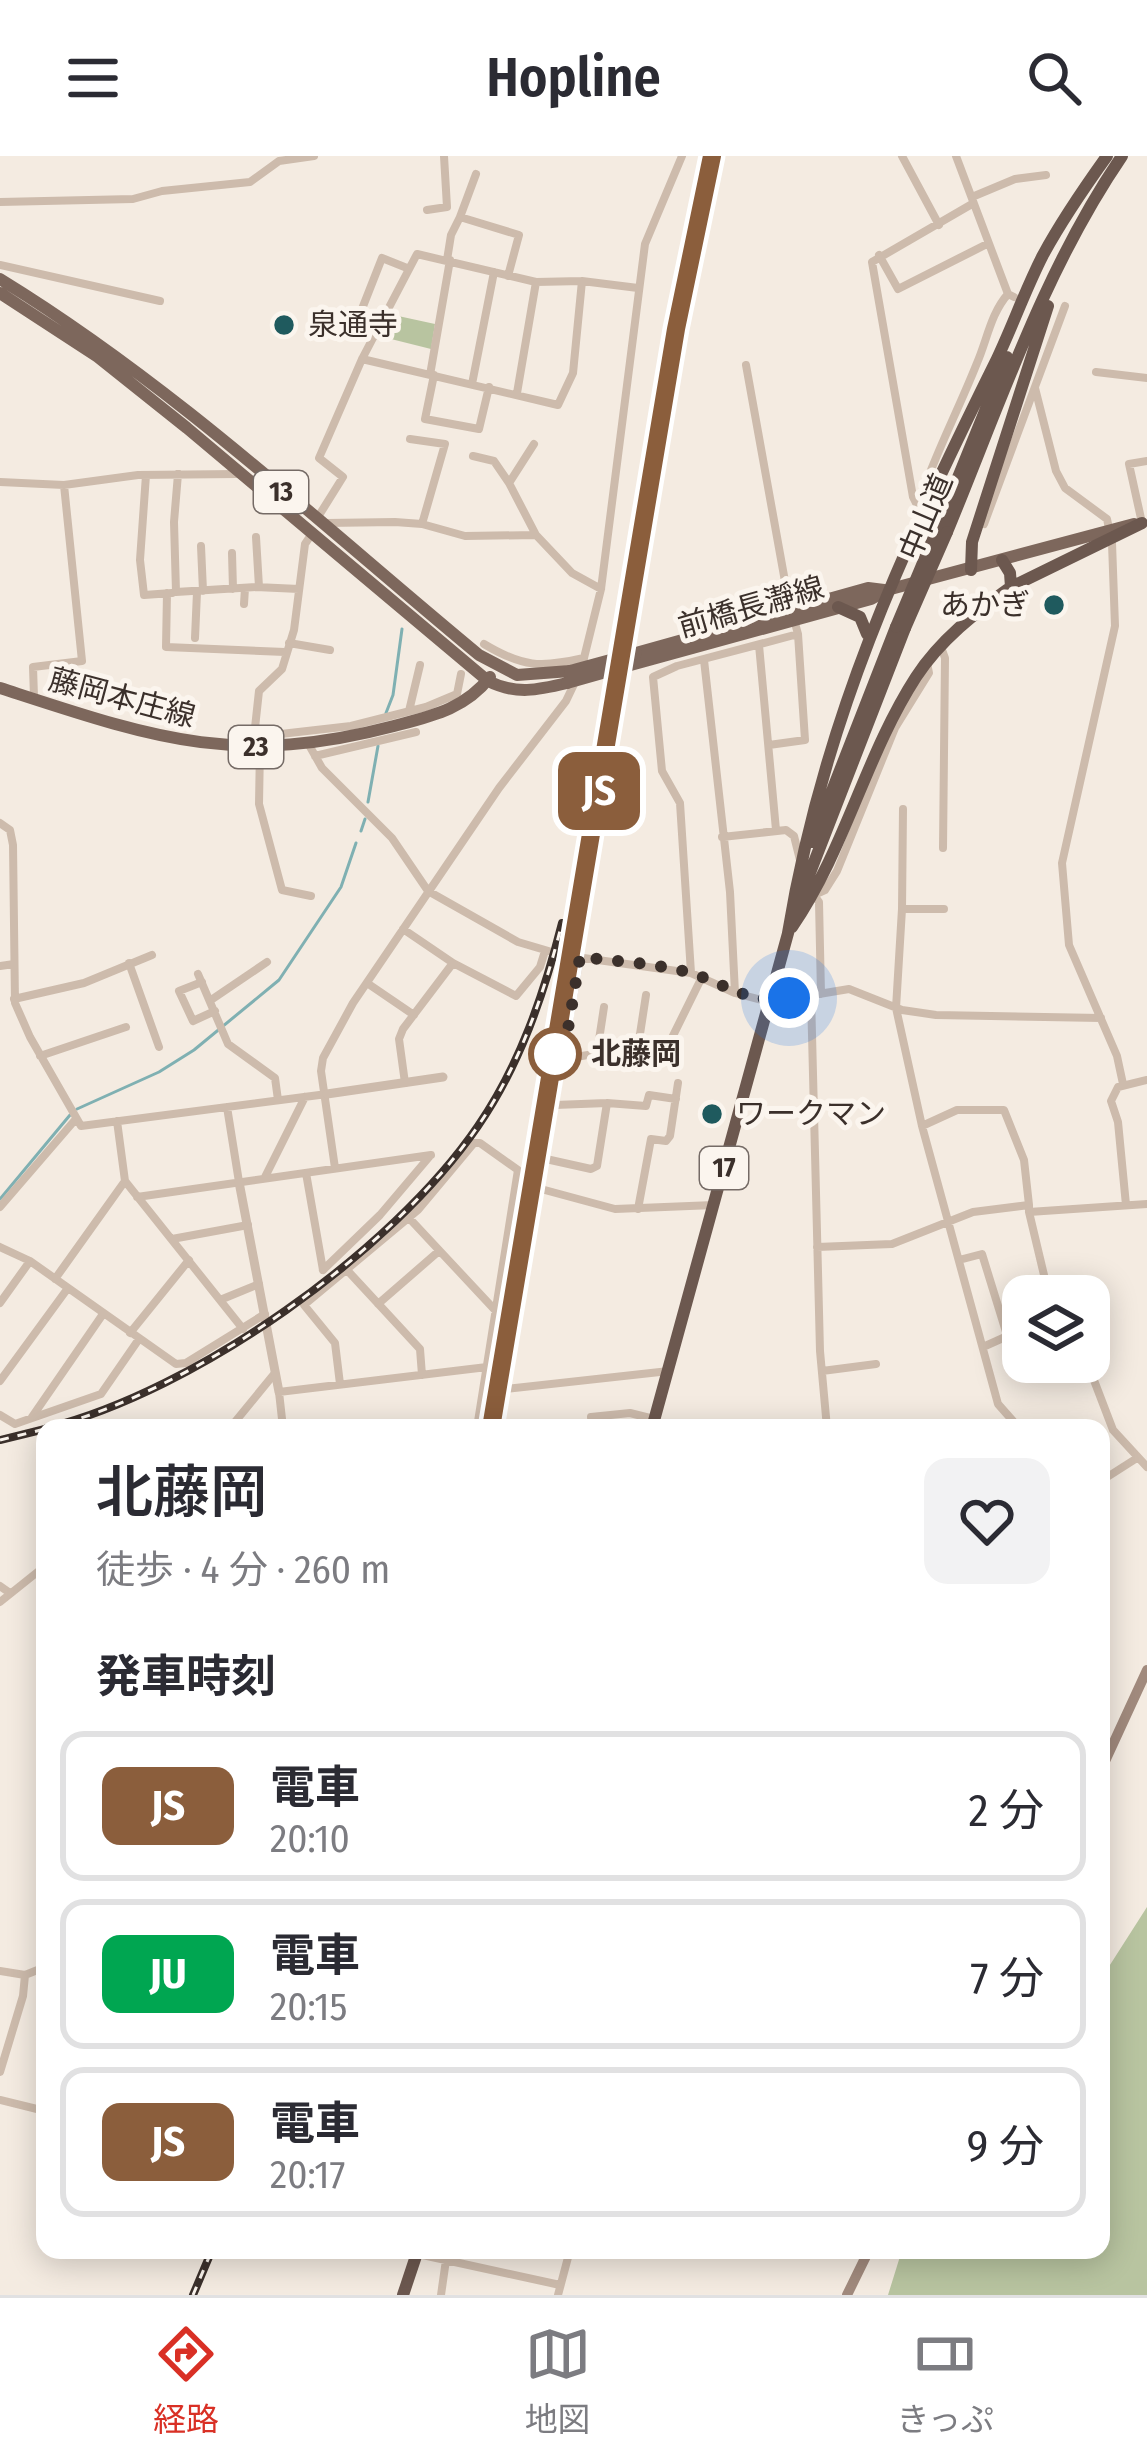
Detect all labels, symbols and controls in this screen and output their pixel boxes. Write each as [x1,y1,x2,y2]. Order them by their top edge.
icon: menu [60,45,126,111]
icon: search [1021,45,1087,111]
text: Hopline [486,46,661,110]
place label: 泉通寺 [308,307,398,343]
marker: 泉通寺 [271,312,297,338]
street label: 中山道 [892,469,960,565]
road number: 13 [254,471,308,513]
street label: 前橋長瀞線 [674,569,828,645]
place label: あかぎ [940,587,1030,623]
marker: あかぎ [1041,592,1067,618]
street label: 藤岡本庄線 [45,661,199,735]
road number: 23 [229,726,283,768]
line badge: JS [545,752,653,830]
text: JS [582,766,616,816]
your location [759,968,819,1028]
marker: 北藤岡 [530,1029,580,1079]
place label: 北藤岡 [591,1036,681,1072]
place label: ワークマン [736,1096,886,1132]
marker: ワークマン [699,1101,725,1127]
road number: 17 [700,1147,748,1189]
map controls [1002,1275,1110,1383]
button: layers [1002,1275,1110,1383]
button: heart [924,1458,1050,1584]
text: 北藤岡 [96,1459,267,1527]
text: 徒歩 · 4 分 · 260 m [96,1547,390,1593]
text: 発車時刻 [96,1650,276,1704]
text: 電車 [270,1761,360,1815]
text: JS [151,1781,185,1831]
text: 2 分 [969,1784,1044,1838]
text: 20:10 [270,1816,350,1862]
text: 電車 [270,1929,360,1983]
text: JU [150,1949,186,1999]
text: 7 分 [970,1952,1044,2006]
text: 20:15 [270,1984,347,2030]
text: 電車 [270,2097,360,2151]
text: JS [151,2117,185,2167]
text: 9 分 [967,2120,1044,2174]
text: 20:17 [270,2152,345,2198]
tab: 経路 [153,2321,219,2441]
tab: 地図 [525,2321,591,2441]
tab: きっぷ [896,2321,994,2441]

